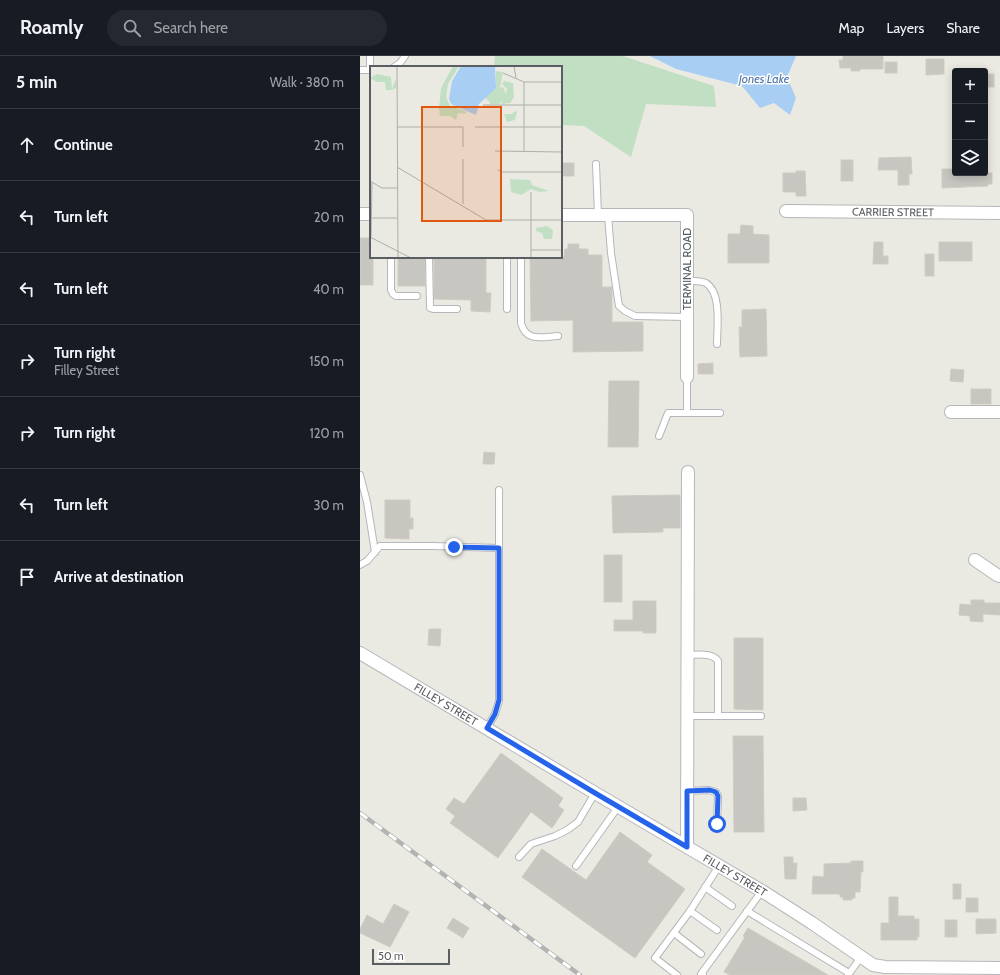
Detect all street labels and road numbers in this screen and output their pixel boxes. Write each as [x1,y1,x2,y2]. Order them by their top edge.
street label: CARRIER STREET [852,205,934,219]
street label: TERMINAL ROAD [680,228,694,310]
street label: FILLEY STREET [412,680,480,729]
street label: FILLEY STREET [701,851,770,899]

